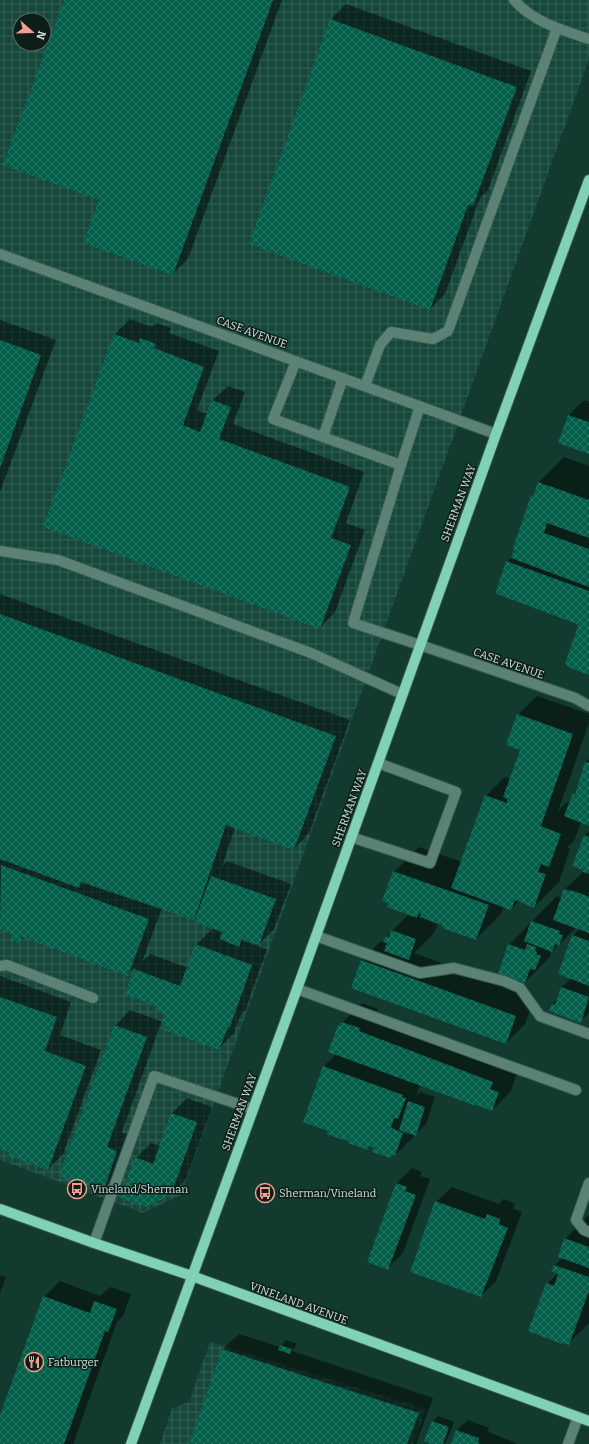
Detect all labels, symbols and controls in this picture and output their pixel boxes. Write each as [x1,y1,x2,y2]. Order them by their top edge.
north arrow [12,12,52,52]
text: N [33,29,48,42]
street label: CASE AVENUE [215,314,289,351]
street label: SHERMAN WAY [438,462,479,544]
street label: CASE AVENUE [472,645,546,682]
street label: SHERMAN WAY [329,767,370,849]
street label: SHERMAN WAY [219,1071,260,1153]
bus stop icon: Vineland/Sherman [66,1178,88,1200]
bus stop icon: Sherman/Vineland [254,1182,276,1204]
place label: Vineland/Sherman [91,1183,188,1196]
place label: Sherman/Vineland [279,1187,377,1200]
street label: VINELAND AVENUE [248,1280,350,1327]
restaurant icon: Fatburger [23,1351,45,1373]
place label: Fatburger [48,1356,99,1369]

